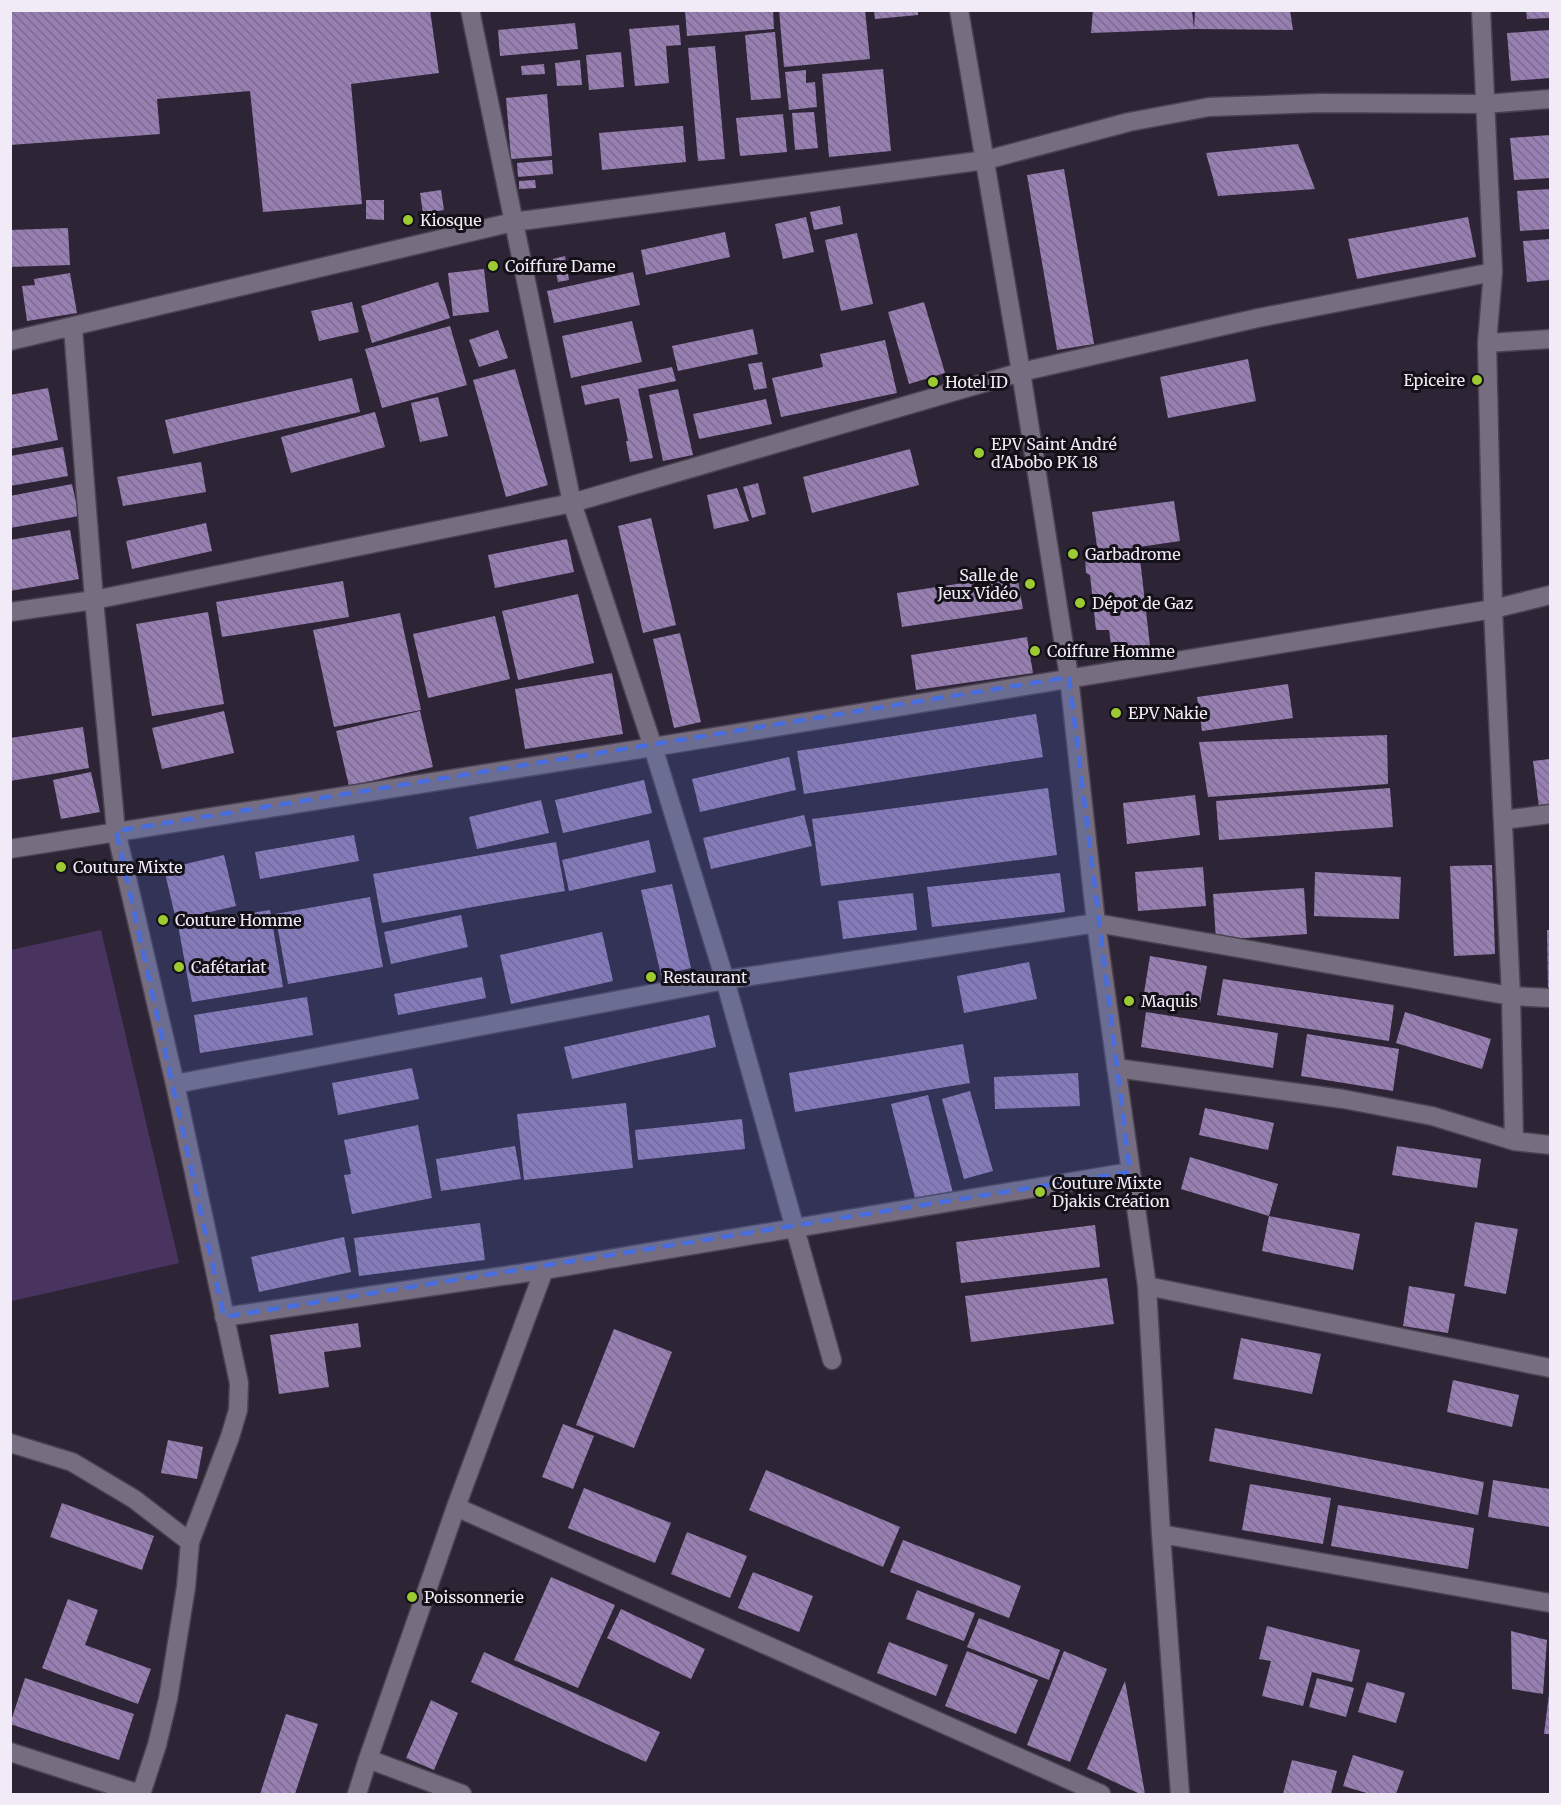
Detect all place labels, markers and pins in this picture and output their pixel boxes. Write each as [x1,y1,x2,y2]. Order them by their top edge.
place label: Kiosque [420,210,482,230]
marker: Kiosque [401,213,415,227]
place label: Coiffure Dame [505,256,616,276]
marker: Coiffure Dame [486,259,500,273]
place label: Epiceire [1403,370,1465,390]
place label: Hotel ID [945,372,1008,392]
marker: Epiceire [1470,373,1484,387]
marker: Hotel ID [926,375,940,389]
place label: EPV Saint André d'Abobo PK 18 [991,434,1117,472]
marker: EPV Saint André d'Abobo PK 18 [972,446,986,460]
place label: Garbadrome [1085,544,1180,564]
marker: Garbadrome [1066,547,1080,561]
place label: Salle de Jeux Vidéo [936,565,1018,603]
marker: Salle de Jeux Vidéo [1023,577,1037,591]
place label: Dépot de Gaz [1092,593,1193,613]
marker: Dépot de Gaz [1073,596,1087,610]
place label: Coiffure Homme [1047,641,1175,661]
marker: Coiffure Homme [1028,644,1042,658]
place label: EPV Nakie [1128,703,1208,723]
marker: EPV Nakie [1109,706,1123,720]
place label: Couture Mixte [73,857,183,877]
marker: Couture Mixte [54,860,68,874]
place label: Couture Homme [175,910,302,930]
marker: Couture Homme [156,913,170,927]
place label: Cafétariat [191,957,267,977]
marker: Cafétariat [172,960,186,974]
place label: Restaurant [663,967,748,987]
marker: Restaurant [644,970,658,984]
place label: Maquis [1141,991,1198,1011]
marker: Maquis [1122,994,1136,1008]
place label: Couture Mixte Djakis Création [1052,1173,1170,1211]
marker: Couture Mixte Djakis Création [1033,1185,1047,1199]
place label: Poissonnerie [424,1587,524,1607]
marker: Poissonnerie [405,1590,419,1604]

